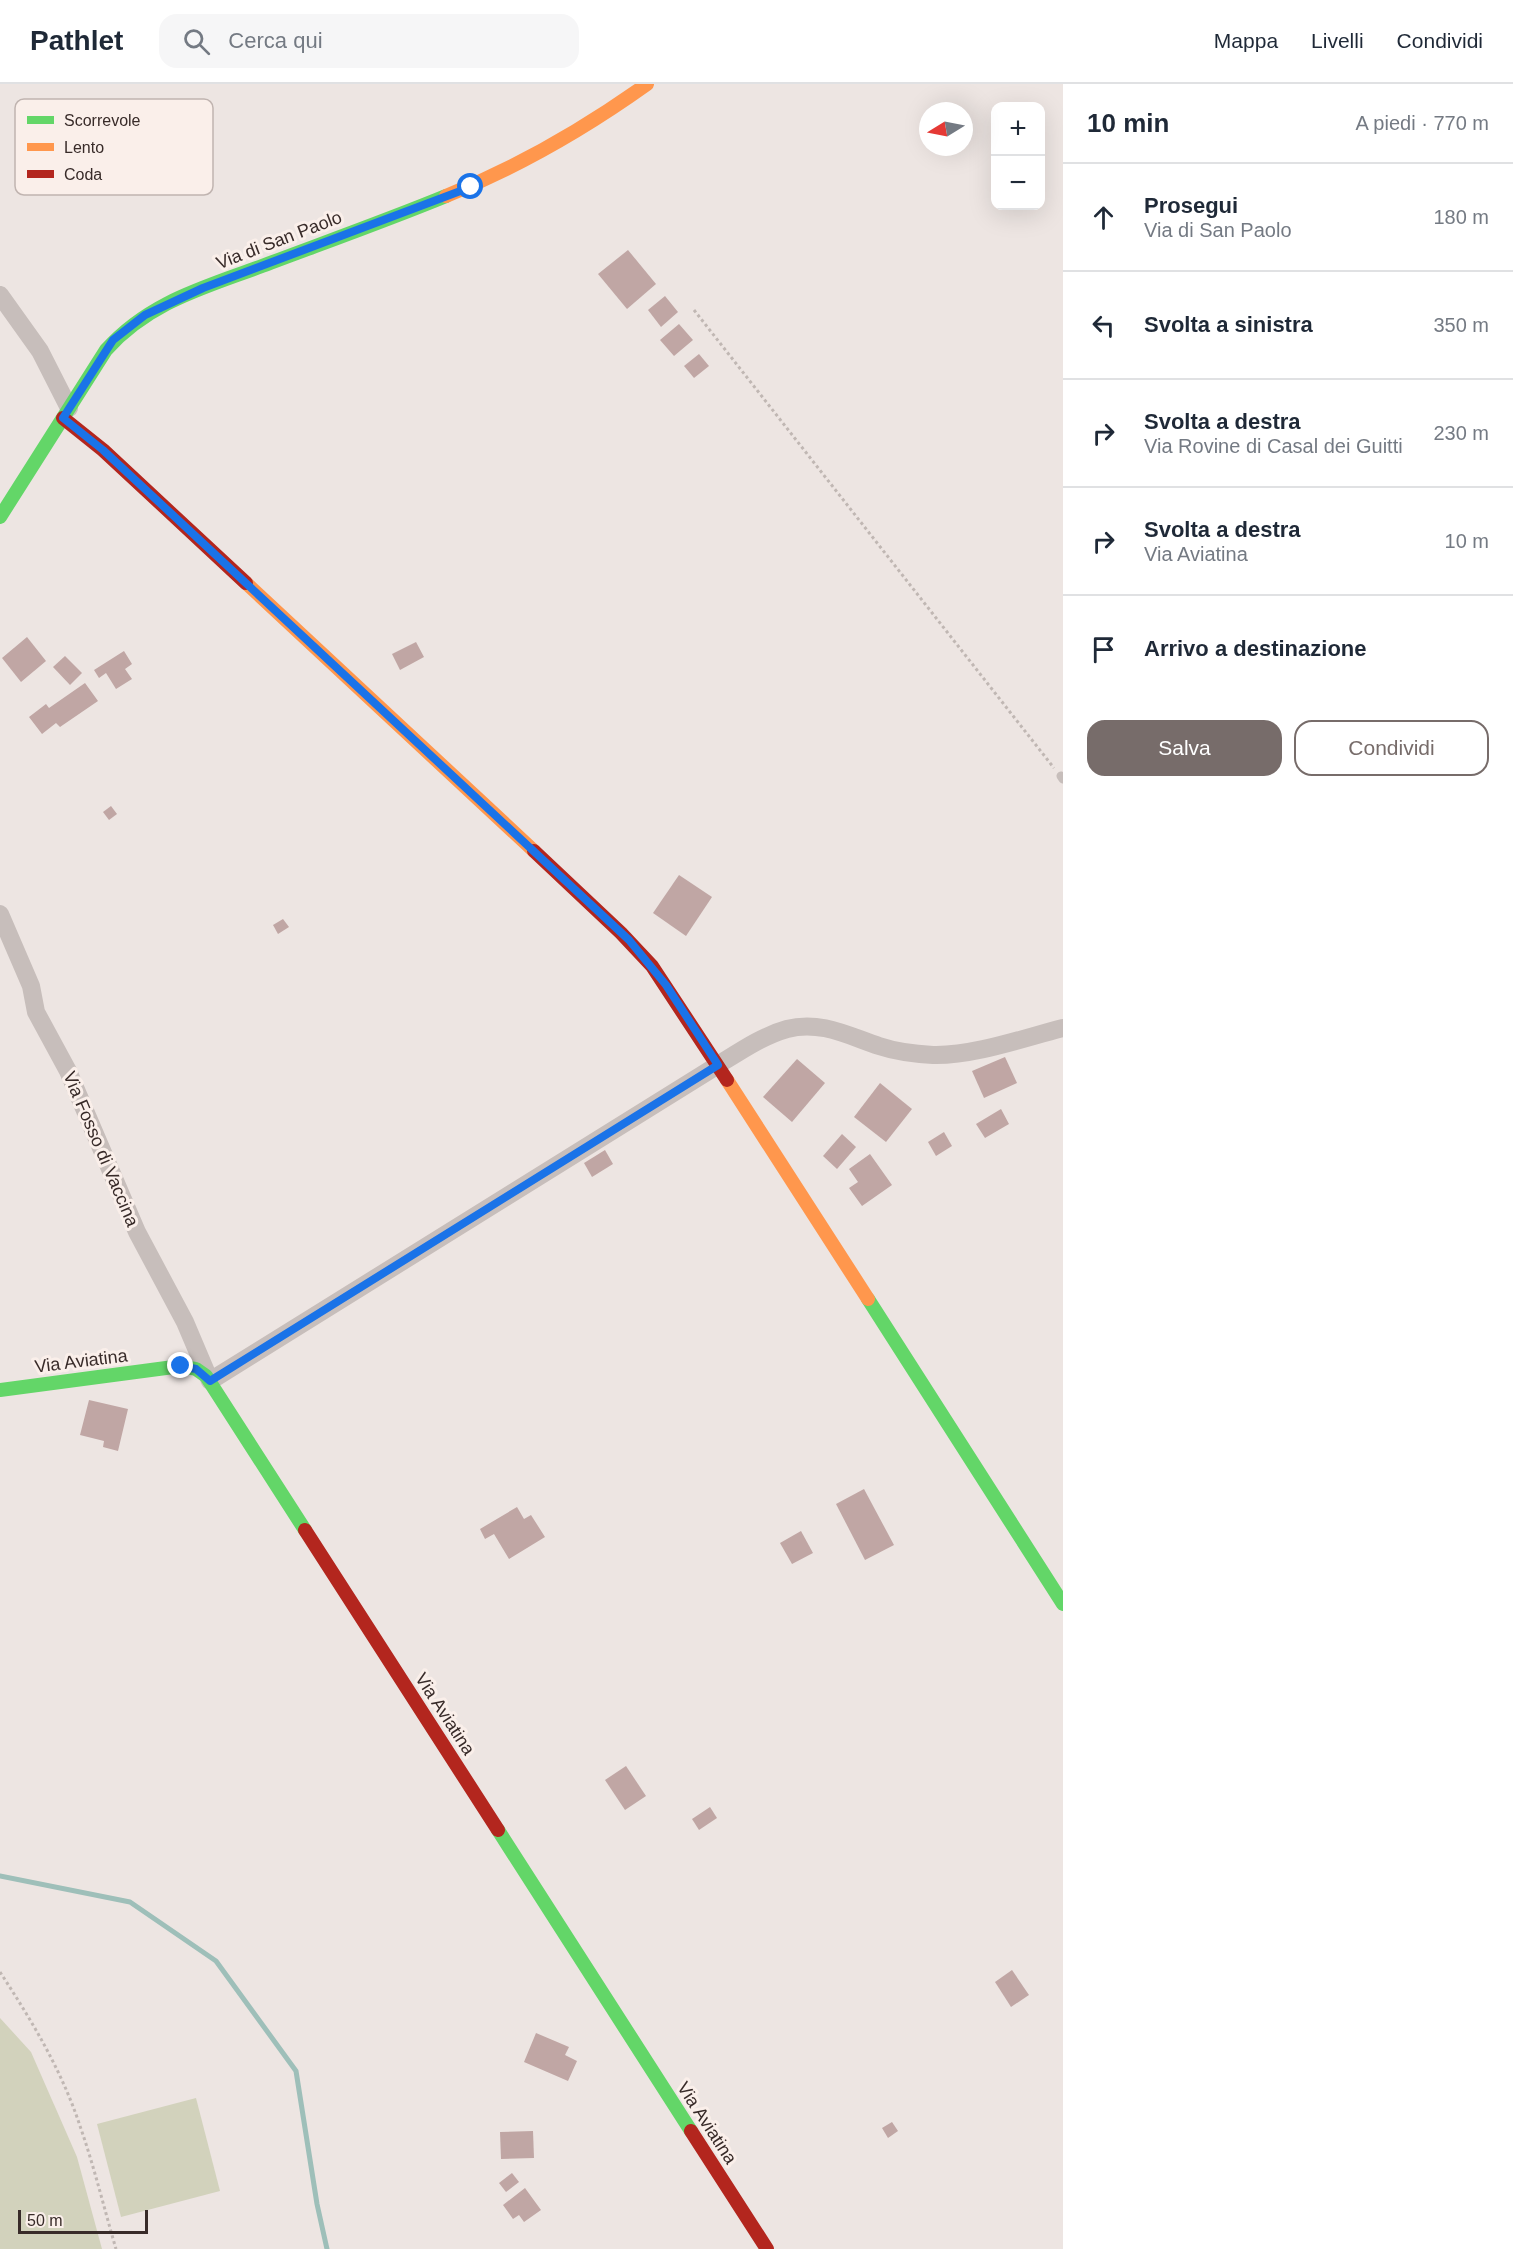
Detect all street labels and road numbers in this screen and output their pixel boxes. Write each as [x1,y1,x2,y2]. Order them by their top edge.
street label: Via di San Paolo [213,207,345,273]
street label: Via Fosso di Vaccina [59,1068,143,1230]
street label: Via Aviatina [33,1345,130,1377]
street label: Via Aviatina [411,1669,479,1759]
street label: Via Aviatina [673,2078,741,2168]

